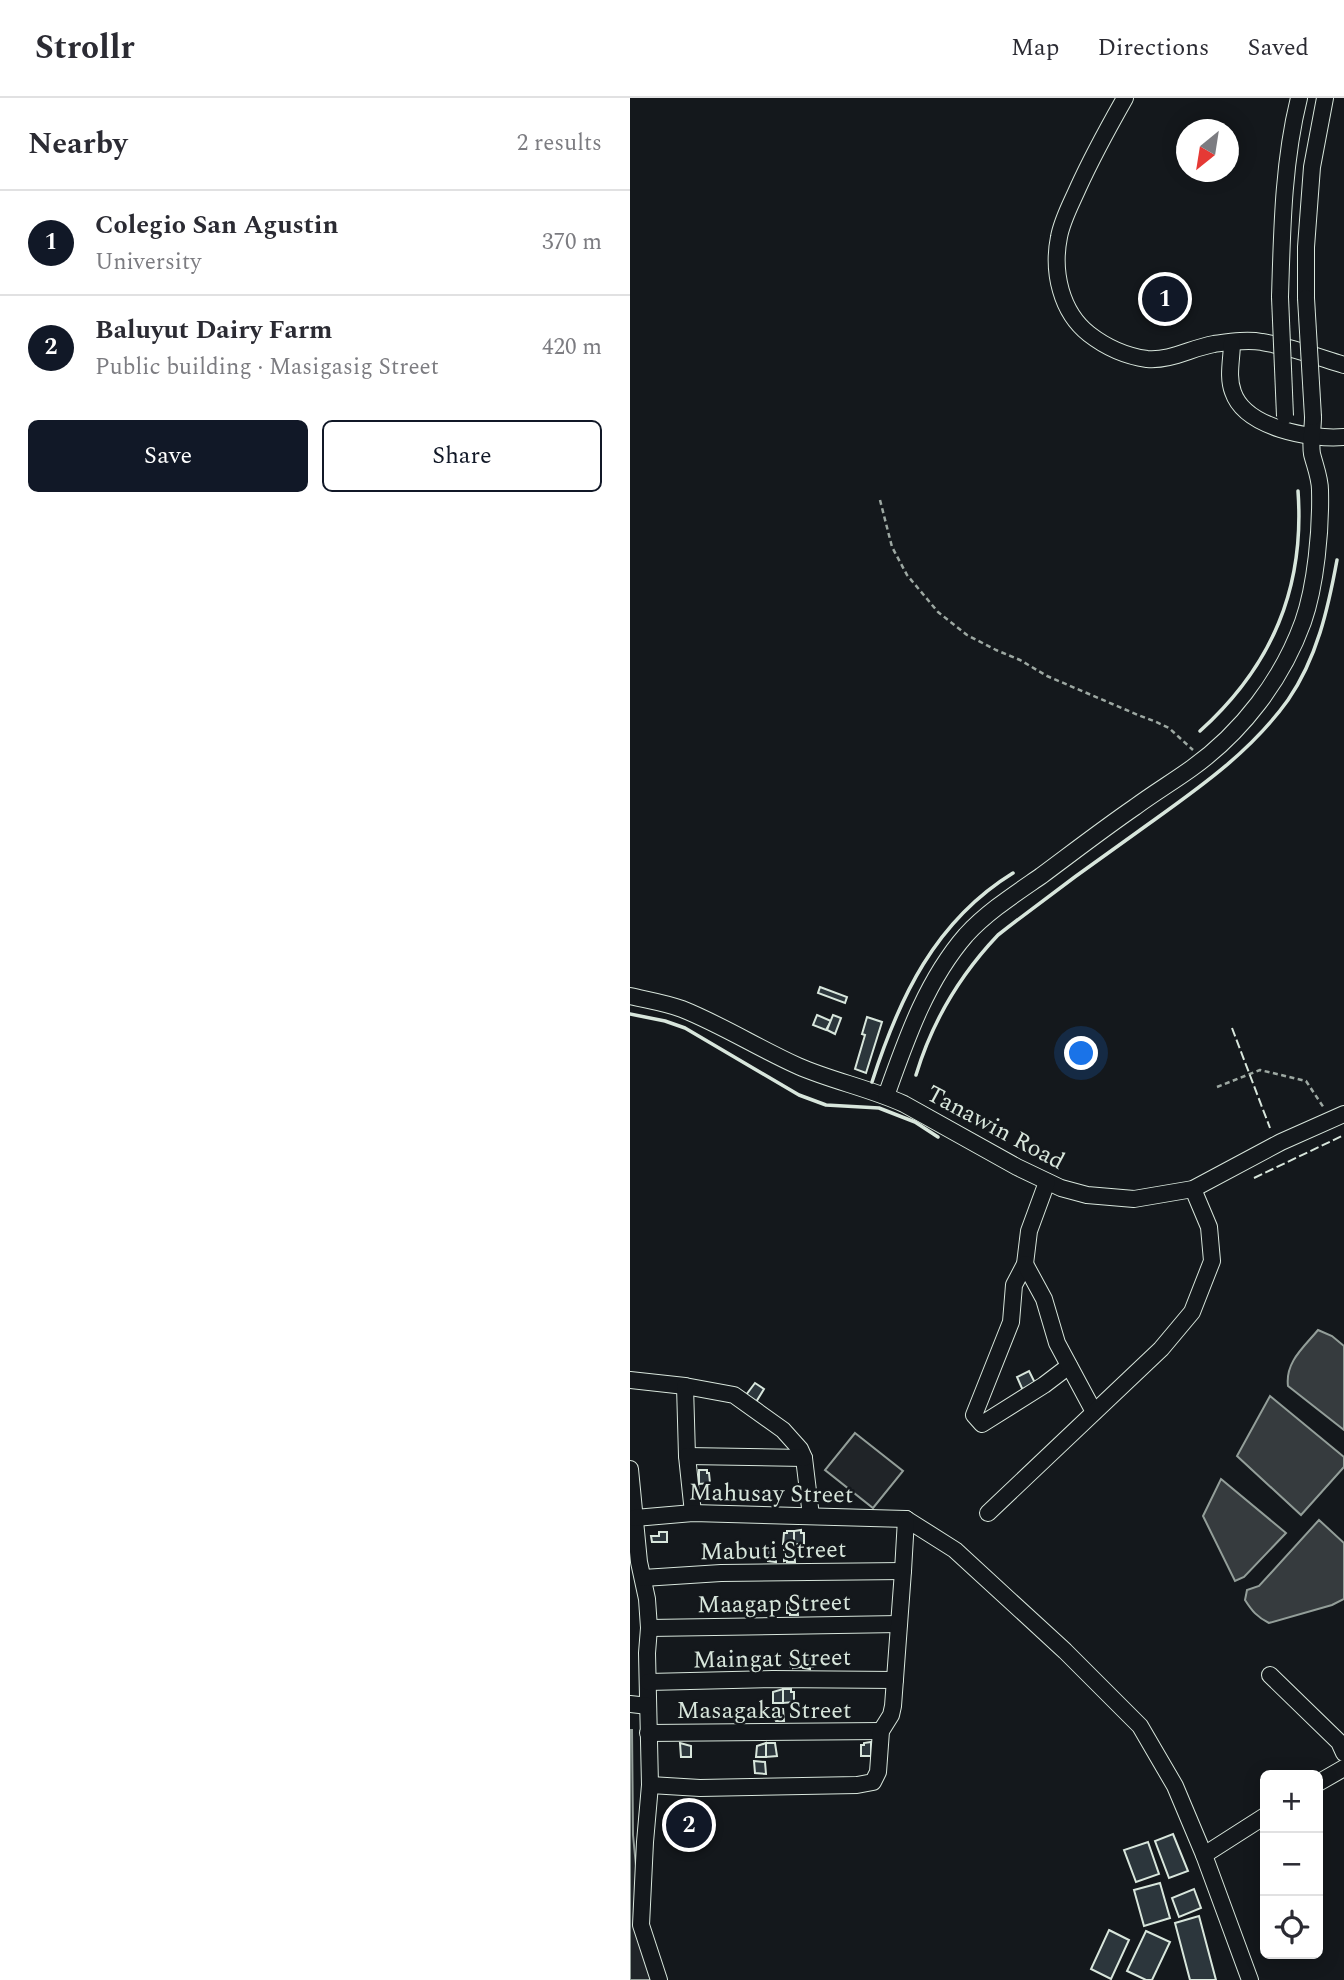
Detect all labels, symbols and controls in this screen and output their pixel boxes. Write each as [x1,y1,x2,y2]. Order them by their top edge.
text: Strollr [35,23,135,73]
text: Map [1011,30,1059,66]
text: Directions [1097,30,1209,66]
text: Saved [1247,30,1309,66]
north arrow [1176,119,1239,182]
text: Nearby [28,121,127,167]
text: 2 results [517,126,602,161]
text: Colegio San Agustin [95,205,339,245]
text: 1 [45,225,57,260]
text: 370 m [542,225,602,260]
text: University [95,245,201,280]
pin: 1 [1142,273,1188,325]
text: Baluyut Dairy Farm [95,310,332,350]
text: 2 [45,330,57,365]
text: 420 m [542,330,602,365]
text: Public building · Masigasig Street [95,350,439,385]
button: Save [28,420,308,492]
button: Share [322,420,602,492]
your location [1064,1036,1098,1070]
street label: Tanawin Road [920,1076,1071,1179]
street label: Mahusay Street [688,1475,854,1513]
street label: Mabuti Street [699,1532,847,1570]
street label: Maagap Street [697,1585,851,1623]
street label: Maingat Street [693,1640,851,1678]
street label: Masagaka Street [677,1693,851,1729]
map controls [1260,1770,1323,1959]
button: + [1260,1770,1323,1833]
pin: 2 [666,1799,712,1851]
button: − [1260,1833,1323,1896]
button: locate [1260,1896,1323,1959]

